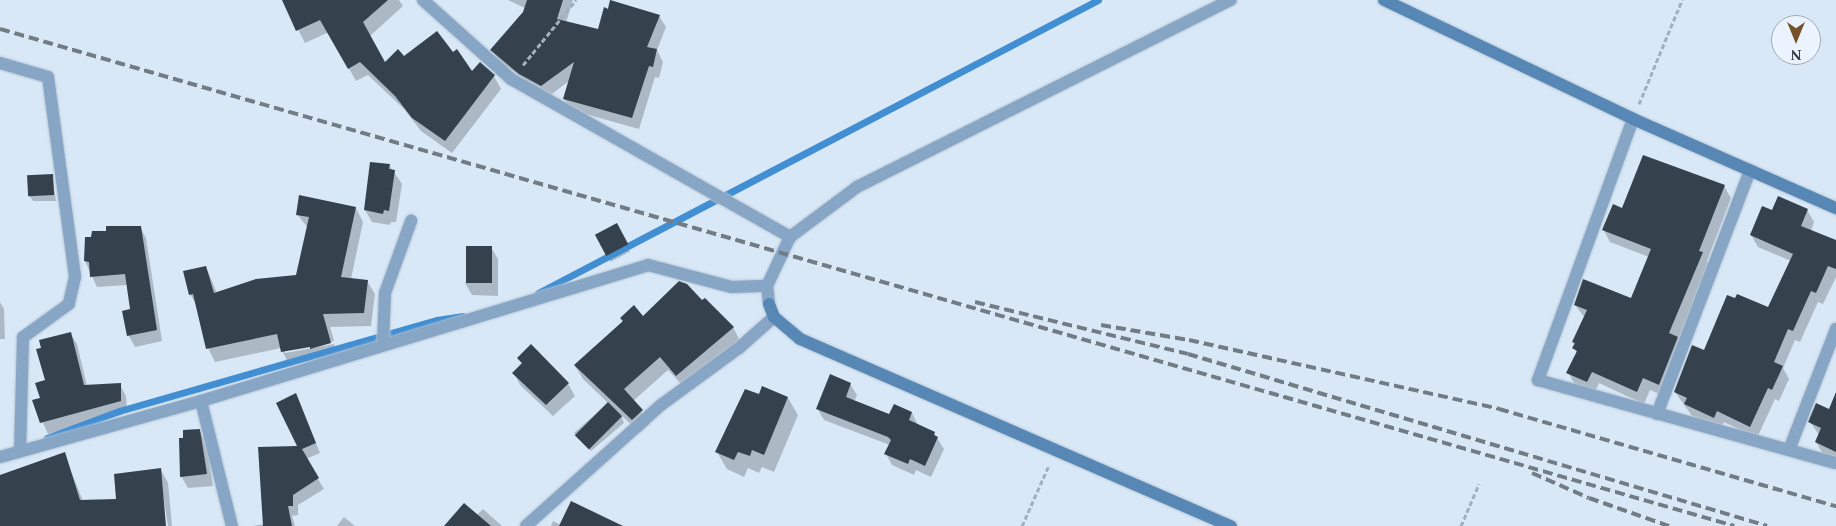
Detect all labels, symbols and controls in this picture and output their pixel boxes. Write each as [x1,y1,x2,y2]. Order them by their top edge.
north arrow [1771,15,1821,65]
text: N [1790,44,1802,65]

